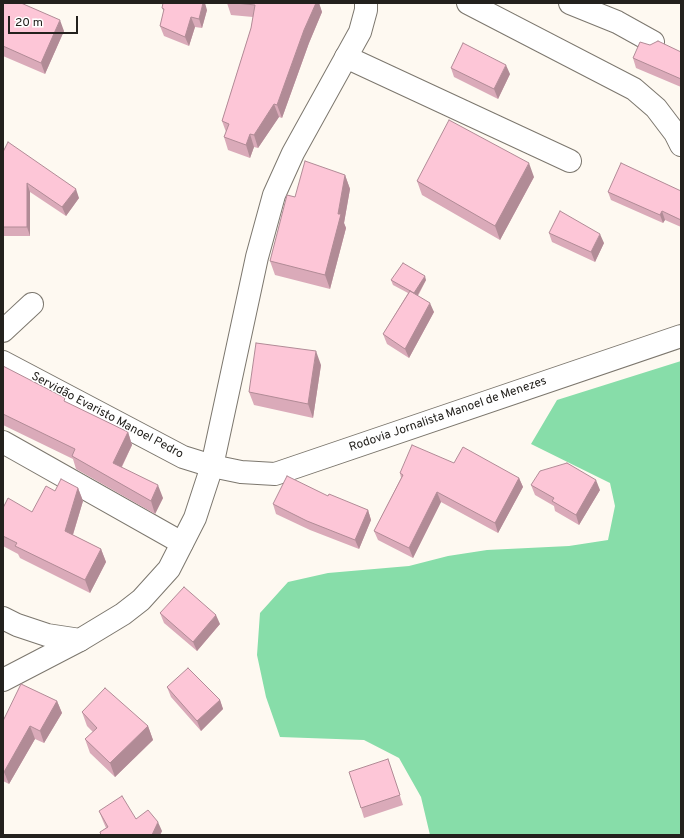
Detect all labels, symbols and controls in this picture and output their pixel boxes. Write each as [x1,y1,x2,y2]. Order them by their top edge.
scale bar [10,8,80,34]
text: 20 m [15,15,43,31]
street label: Servidão Evaristo Manoel Pedro [28,370,186,462]
street label: Rodovia Jornalista Manoel de Menezes [347,374,549,456]

